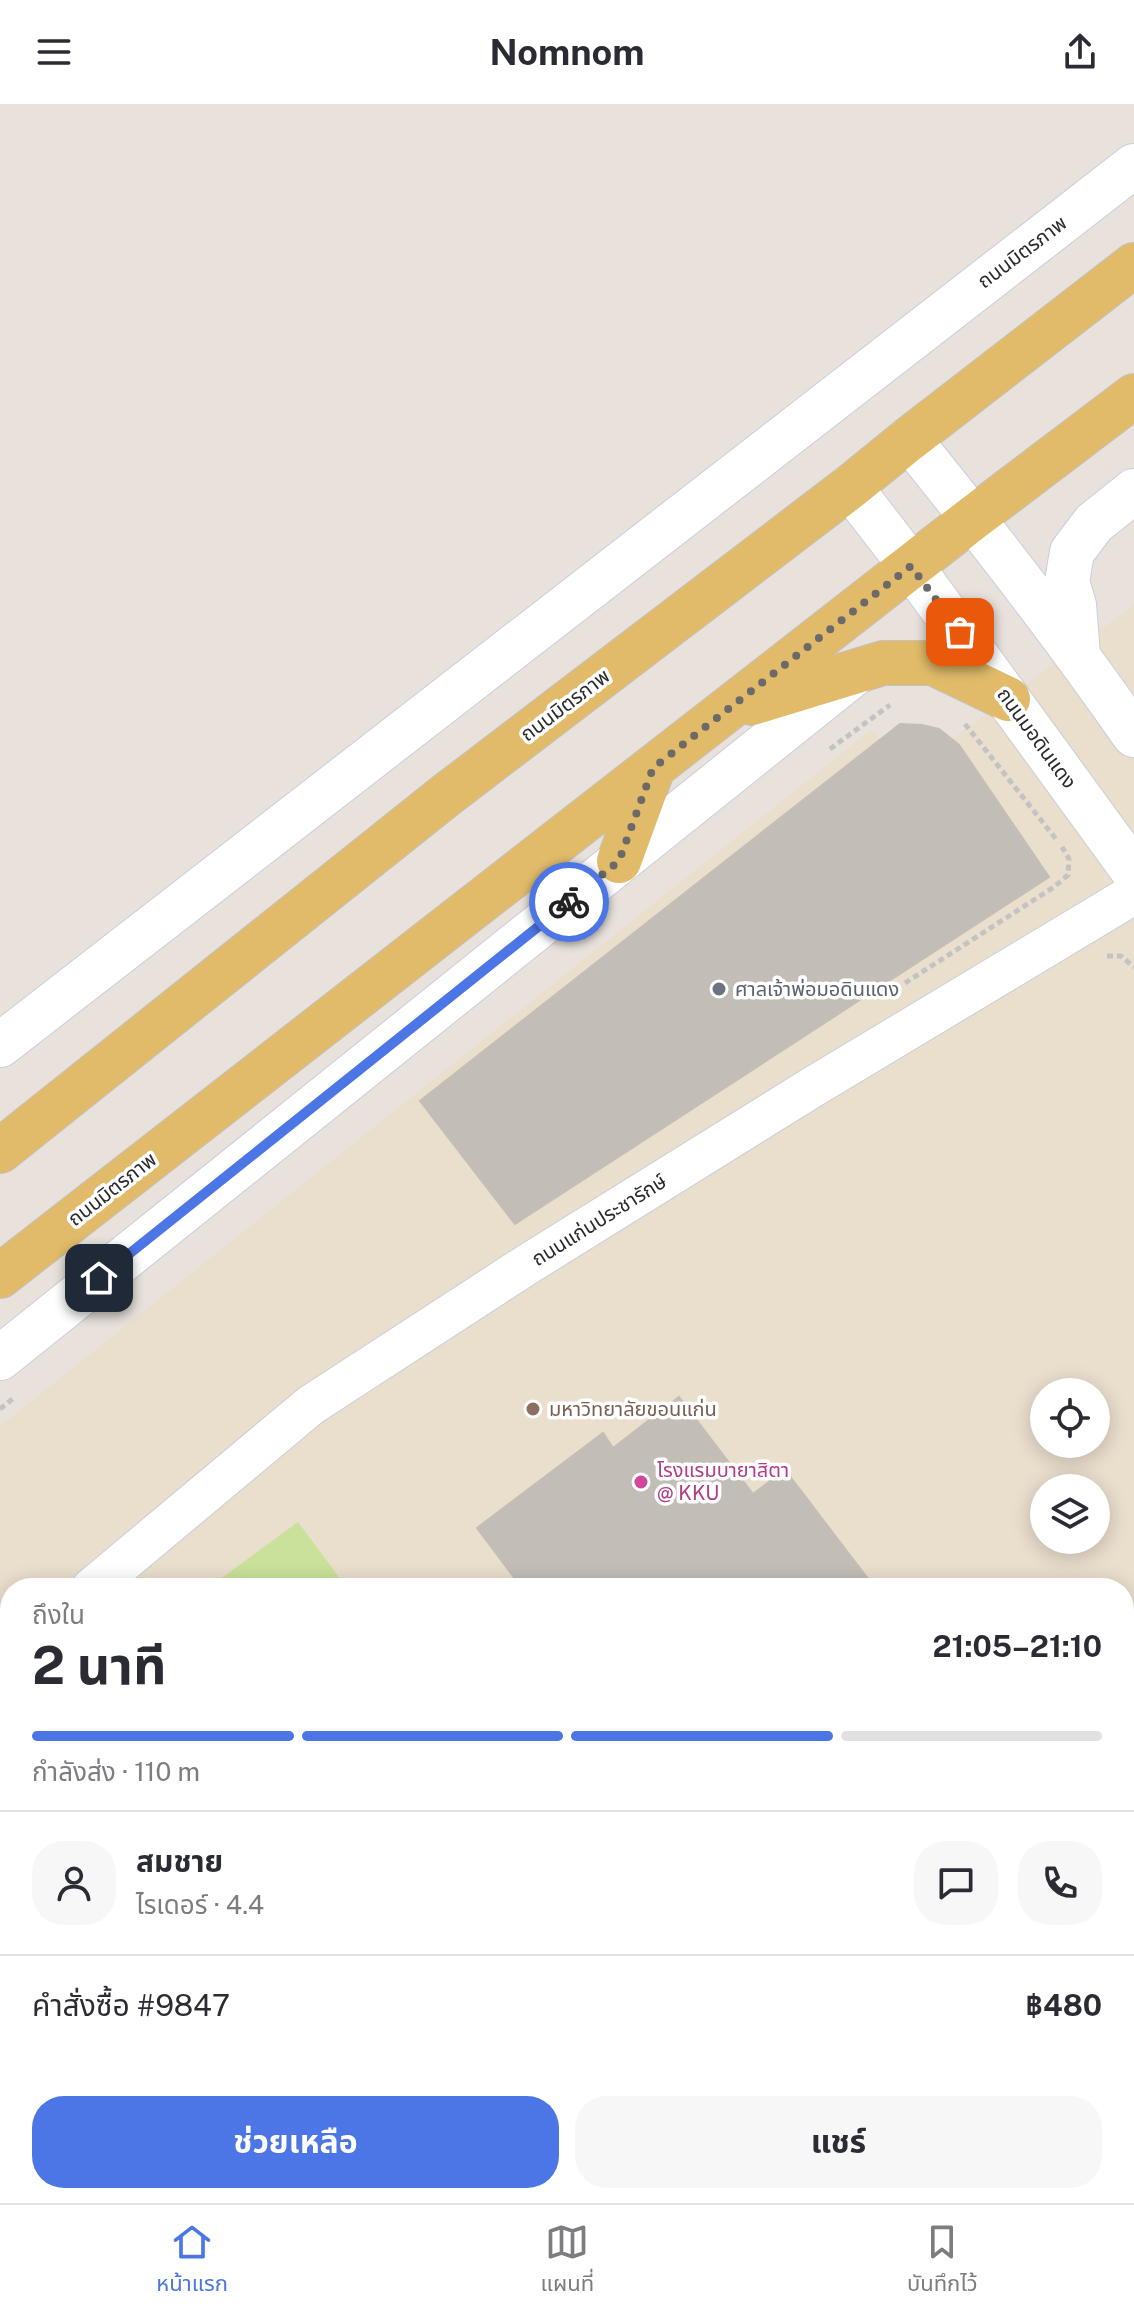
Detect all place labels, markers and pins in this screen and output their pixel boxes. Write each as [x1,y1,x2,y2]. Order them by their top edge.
pin [926,598,994,666]
place label: ศาลเจ้าพ่อมอดินแดง [735,977,899,1001]
marker: ศาลเจ้าพ่อมอดินแดง [710,980,728,998]
pin [65,1244,133,1312]
place label: มหาวิทยาลัยขอนแก่น [549,1397,717,1421]
marker: มหาวิทยาลัยขอนแก่น [524,1400,542,1418]
place label: โรงแรมบายาสิตา @ KKU [657,1458,789,1505]
marker: โรงแรมบายาสิตา @ KKU [632,1473,650,1491]

